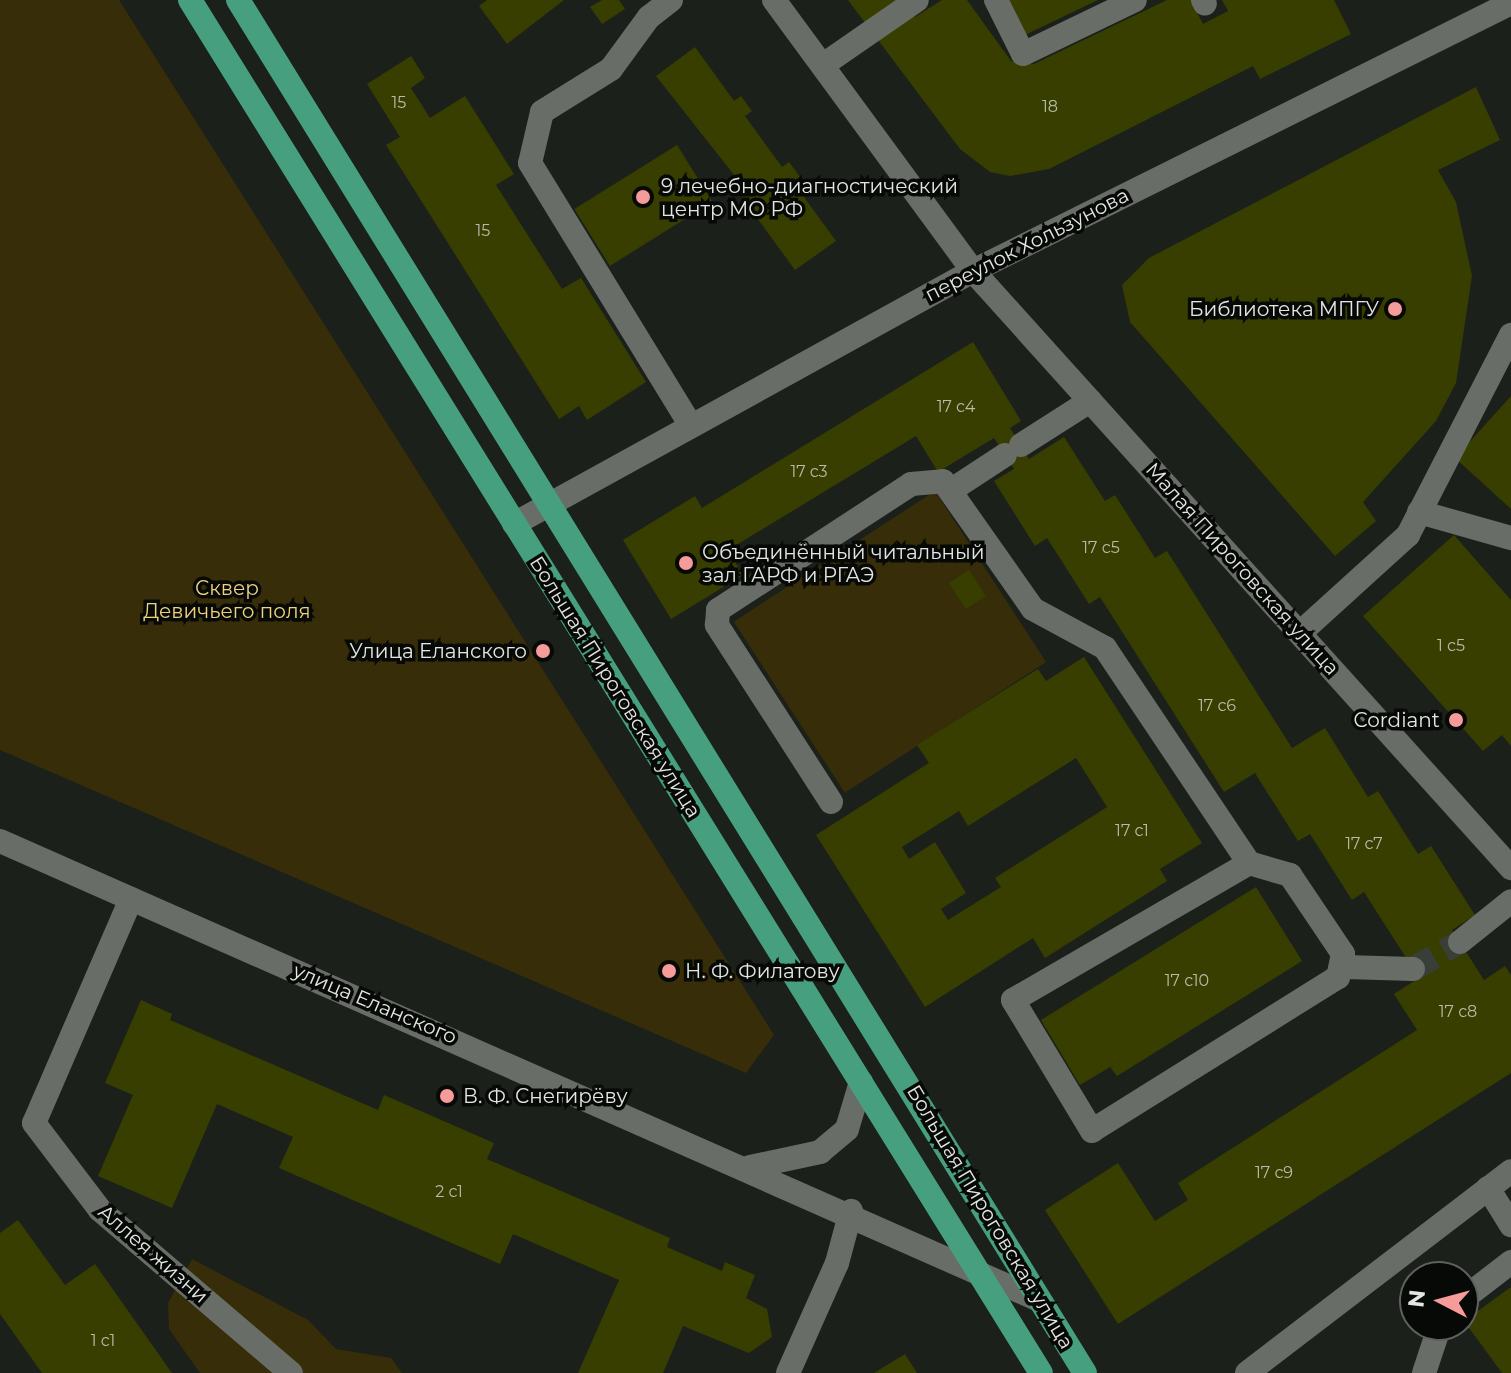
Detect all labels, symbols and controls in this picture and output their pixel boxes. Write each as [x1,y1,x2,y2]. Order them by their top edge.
house number: 15 [392,93,406,113]
house number: 18 [1042,97,1058,117]
place label: 9 лечебно-диагностический центр МО РФ [661,174,958,221]
street label: переулок Хользунова [921,183,1133,307]
marker: 9 лечебно-диагностический центр МО РФ [632,186,654,208]
house number: 15 [476,221,490,241]
place label: Библиотека МПГУ [1189,297,1379,321]
marker: Библиотека МПГУ [1386,300,1404,318]
house number: 17 с4 [937,397,975,417]
street label: Малая Пироговская улица [1140,458,1344,680]
house number: 17 с3 [790,462,828,482]
house number: 17 с5 [1082,538,1120,558]
place label: Объединённый читальный зал ГАРФ и РГАЭ [702,540,984,587]
street label: Большая Пироговская улица [524,552,706,822]
marker: Объединённый читальный зал ГАРФ и РГАЭ [677,554,695,572]
park label: Сквер Девичьего поля [143,577,311,624]
house number: 1 с5 [1437,636,1465,656]
place label: Улица Еланского [349,639,527,663]
marker: Улица Еланского [534,642,552,660]
house number: 17 с6 [1198,696,1236,716]
place label: Cordiant [1354,708,1440,732]
marker: Cordiant [1447,711,1465,729]
house number: 17 с1 [1115,821,1149,841]
house number: 17 с7 [1345,834,1383,854]
street label: улица Еланского [289,959,461,1049]
place label: Н. Ф. Филатову [685,959,840,983]
marker: Н. Ф. Филатову [660,962,678,980]
house number: 17 с10 [1165,971,1209,991]
house number: 17 с8 [1439,1002,1477,1022]
street label: Большая Пироговская улица [902,1081,1078,1353]
place label: В. Ф. Снегирёву [463,1084,628,1108]
marker: В. Ф. Снегирёву [438,1087,456,1105]
house number: 17 с9 [1255,1163,1293,1183]
house number: 2 с1 [435,1182,463,1202]
street label: Аллея жизни [93,1200,213,1308]
north arrow [1399,1261,1479,1341]
text: N [1402,1288,1431,1309]
house number: 1 с1 [91,1331,115,1351]

